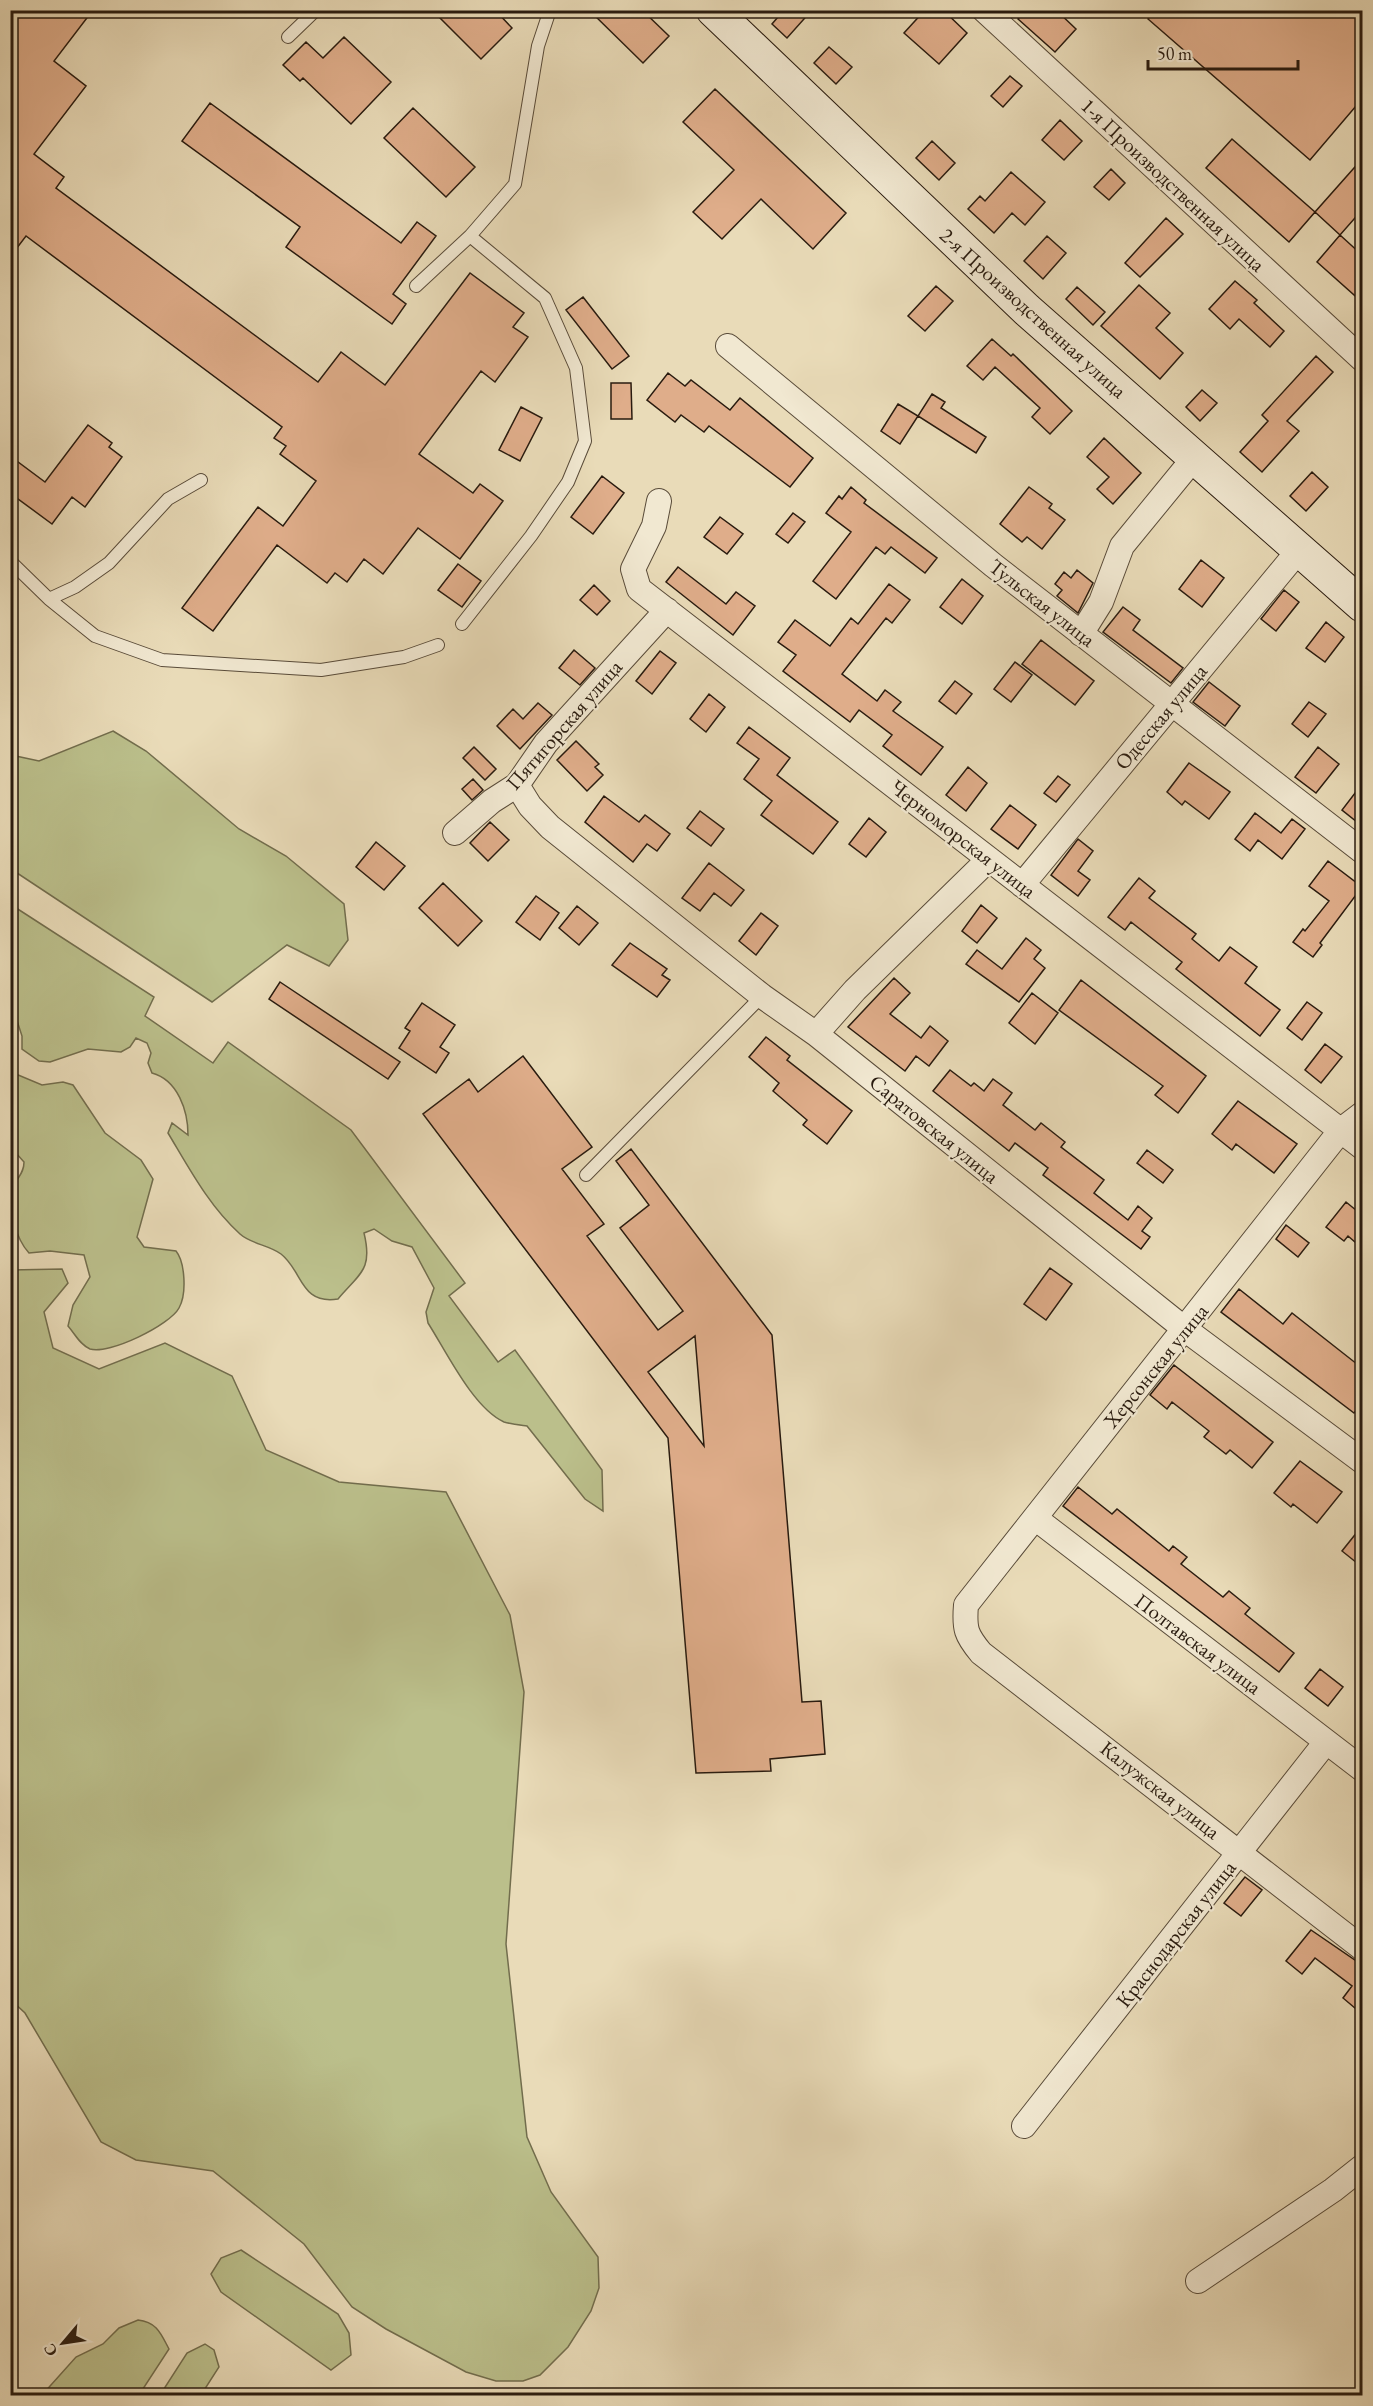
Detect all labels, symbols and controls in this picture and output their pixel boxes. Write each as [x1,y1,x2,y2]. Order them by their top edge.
scale bar [1148,33,1298,71]
text: 50 m [1157,42,1192,65]
street label: 1-я Производственная улица [1075,92,1272,278]
street label: 2-я Производственная улица [934,221,1133,404]
street label: Тульская улица [983,553,1102,653]
street label: Пятигорская улица [500,653,628,795]
street label: Одесская улица [1108,658,1213,775]
street label: Черноморская улица [885,773,1042,904]
street label: Саратовская улица [864,1068,1005,1190]
street label: Херсонская улица [1097,1298,1214,1434]
street label: Полтавская улица [1129,1587,1268,1701]
street label: Калужская улица [1095,1734,1226,1845]
street label: Краснодарская улица [1110,1854,1242,2013]
north arrow [33,2313,93,2373]
text: С [38,2340,62,2360]

